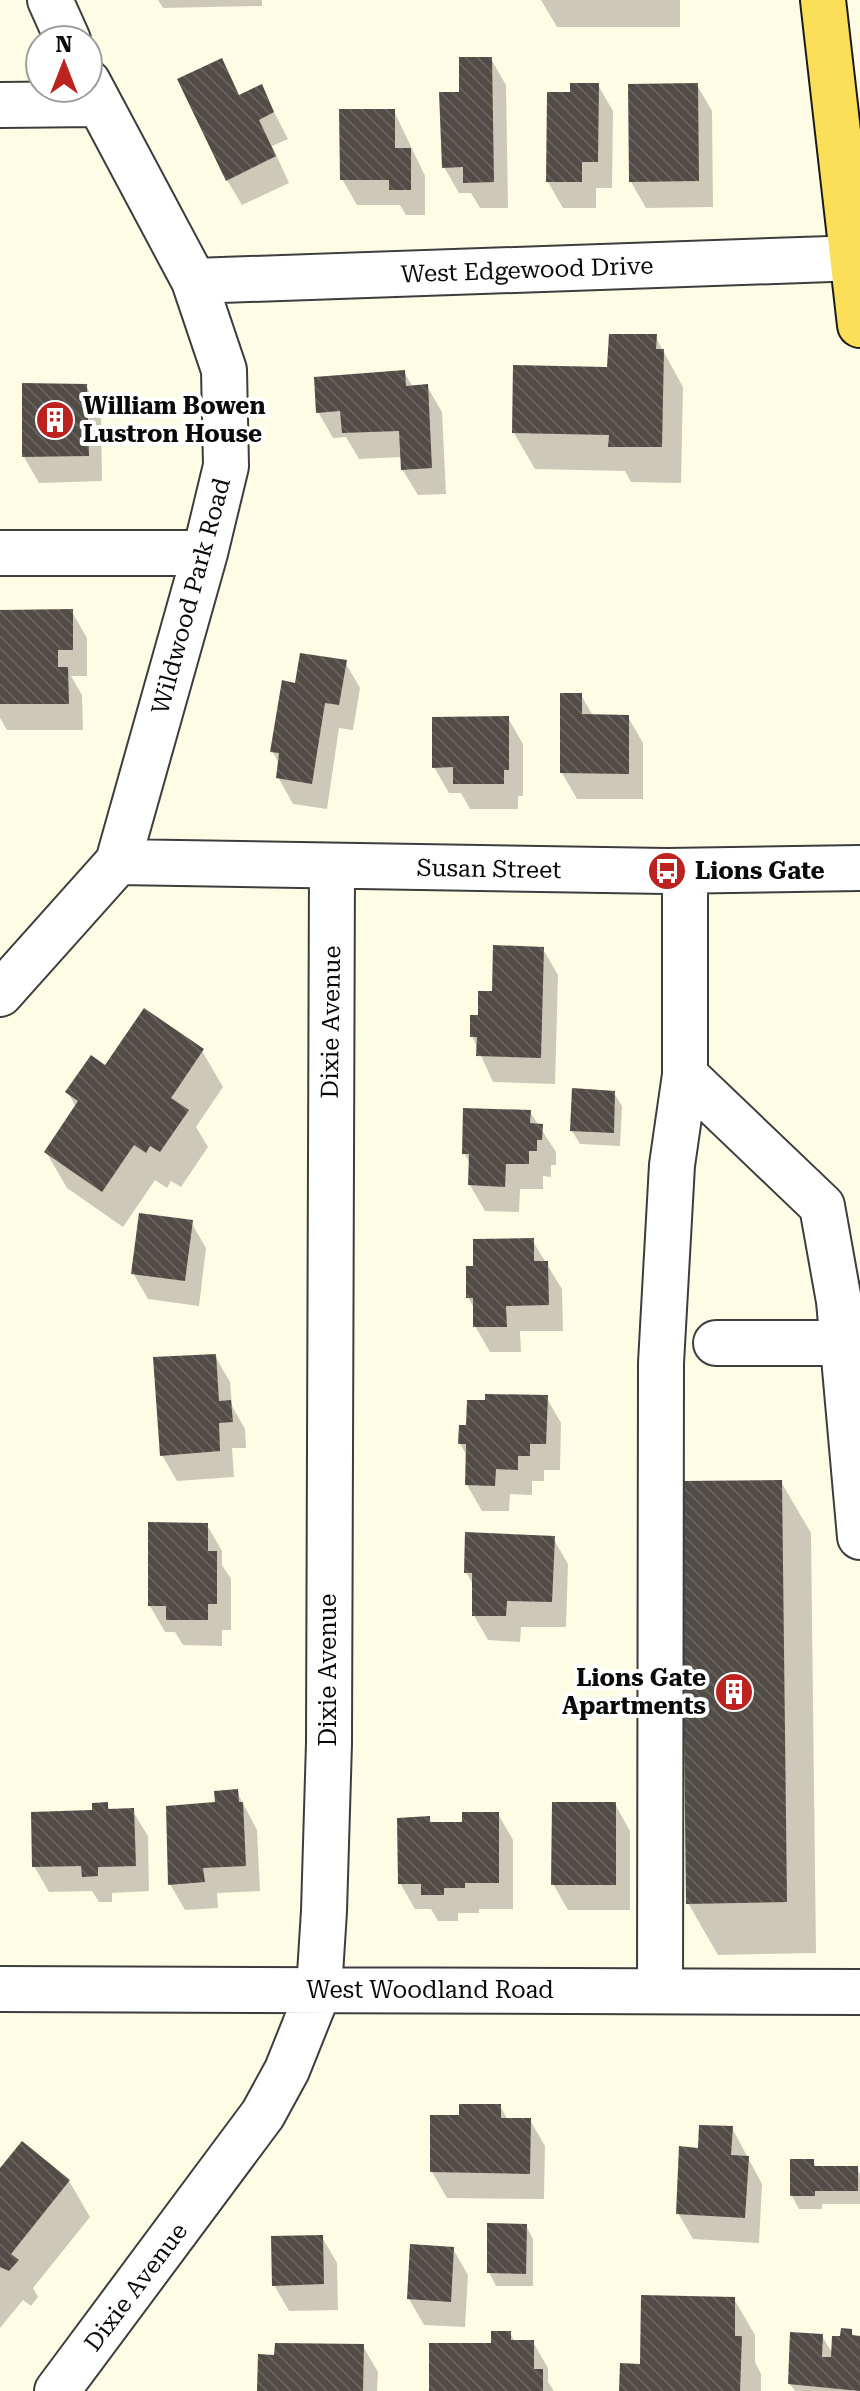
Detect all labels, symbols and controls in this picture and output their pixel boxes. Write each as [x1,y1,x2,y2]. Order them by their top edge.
north arrow [24,24,104,104]
text: N [56,32,73,57]
street label: West Edgewood Drive [400,252,654,288]
place label: William Bowen Lustron House [83,392,266,448]
building icon: William Bowen Lustron House [34,399,76,441]
street label: Wildwood Park Road [146,475,236,717]
bus stop icon: Lions Gate [646,850,688,892]
street label: Susan Street [416,854,562,884]
place label: Lions Gate [695,857,825,885]
street label: Dixie Avenue [316,945,346,1099]
street label: Dixie Avenue [314,1593,342,1747]
place label: Lions Gate Apartments [562,1664,706,1720]
building icon: Lions Gate Apartments [713,1671,755,1713]
street label: West Woodland Road [306,1976,554,2004]
street label: Dixie Avenue [79,2217,193,2357]

